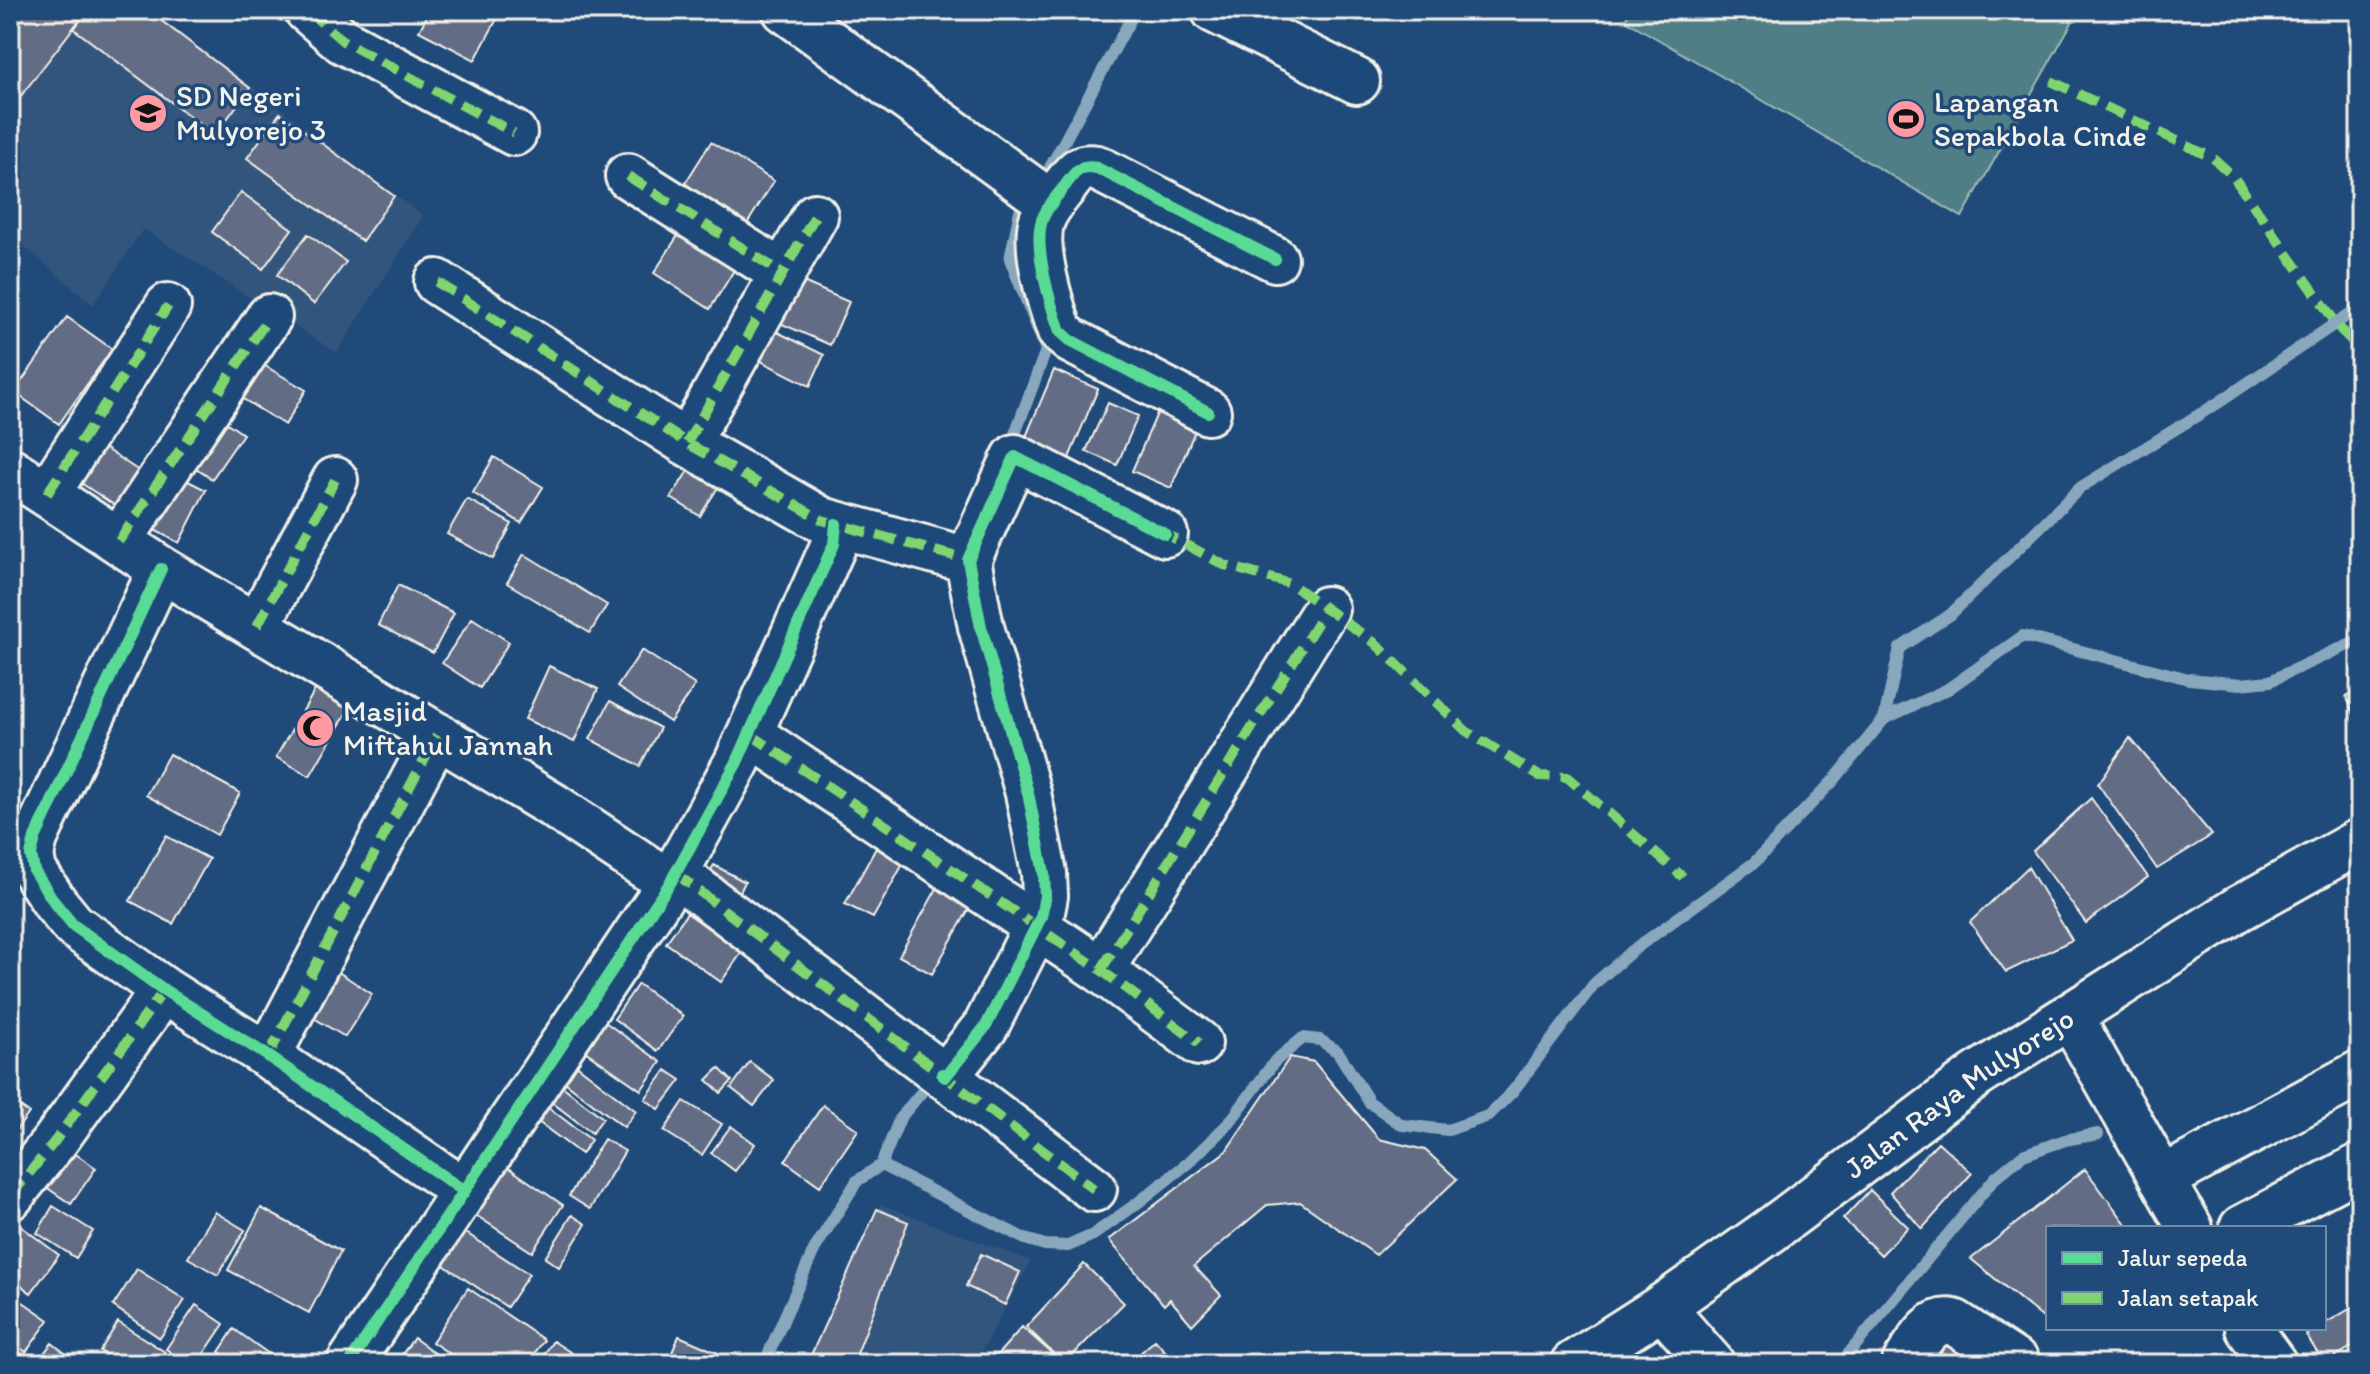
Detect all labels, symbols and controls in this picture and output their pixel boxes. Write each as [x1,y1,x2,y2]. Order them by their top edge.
place label: SD Negeri Mulyorejo 3 [176,77,326,148]
place label: Lapangan Sepakbola Cinde [1934,83,2147,154]
school or university icon: SD Negeri Mulyorejo 3 [127,92,169,134]
sports icon: Lapangan Sepakbola Cinde [1885,98,1927,140]
place label: Masjid Miftahul Jannah [343,692,553,763]
mosque icon: Masjid Miftahul Jannah [294,707,336,749]
street label: Jalan Raya Mulyorejo [1837,999,2081,1186]
legend [2046,1226,2326,1330]
text: Jalur sepeda [2118,1243,2247,1272]
text: Jalan setapak [2118,1283,2259,1312]

